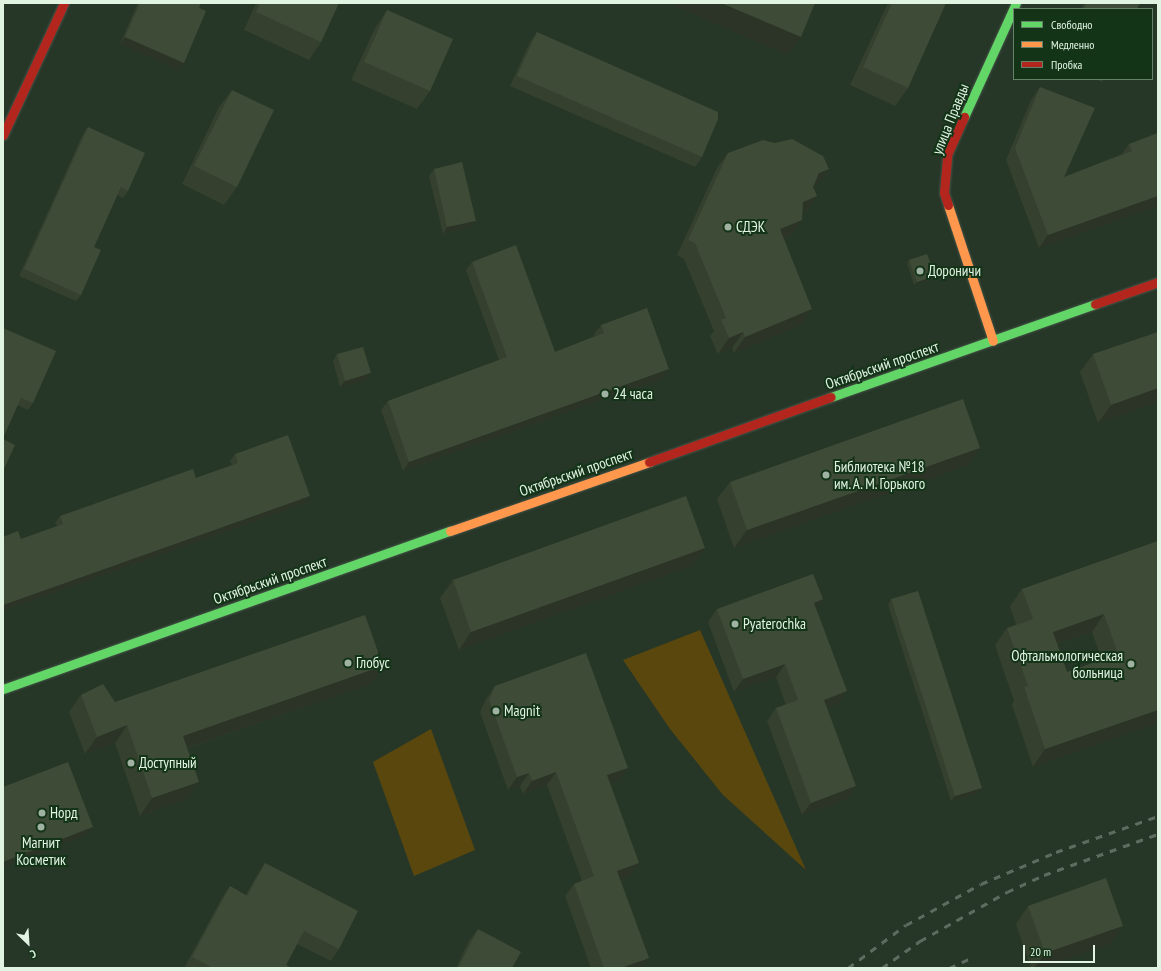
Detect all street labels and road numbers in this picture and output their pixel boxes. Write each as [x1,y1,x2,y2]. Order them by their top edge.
street label: улица Правды [928,81,972,157]
street label: Октябрьский проспект [823,337,941,393]
street label: Октябрьский проспект [517,444,635,500]
street label: Октябрьский проспект [211,552,329,608]

